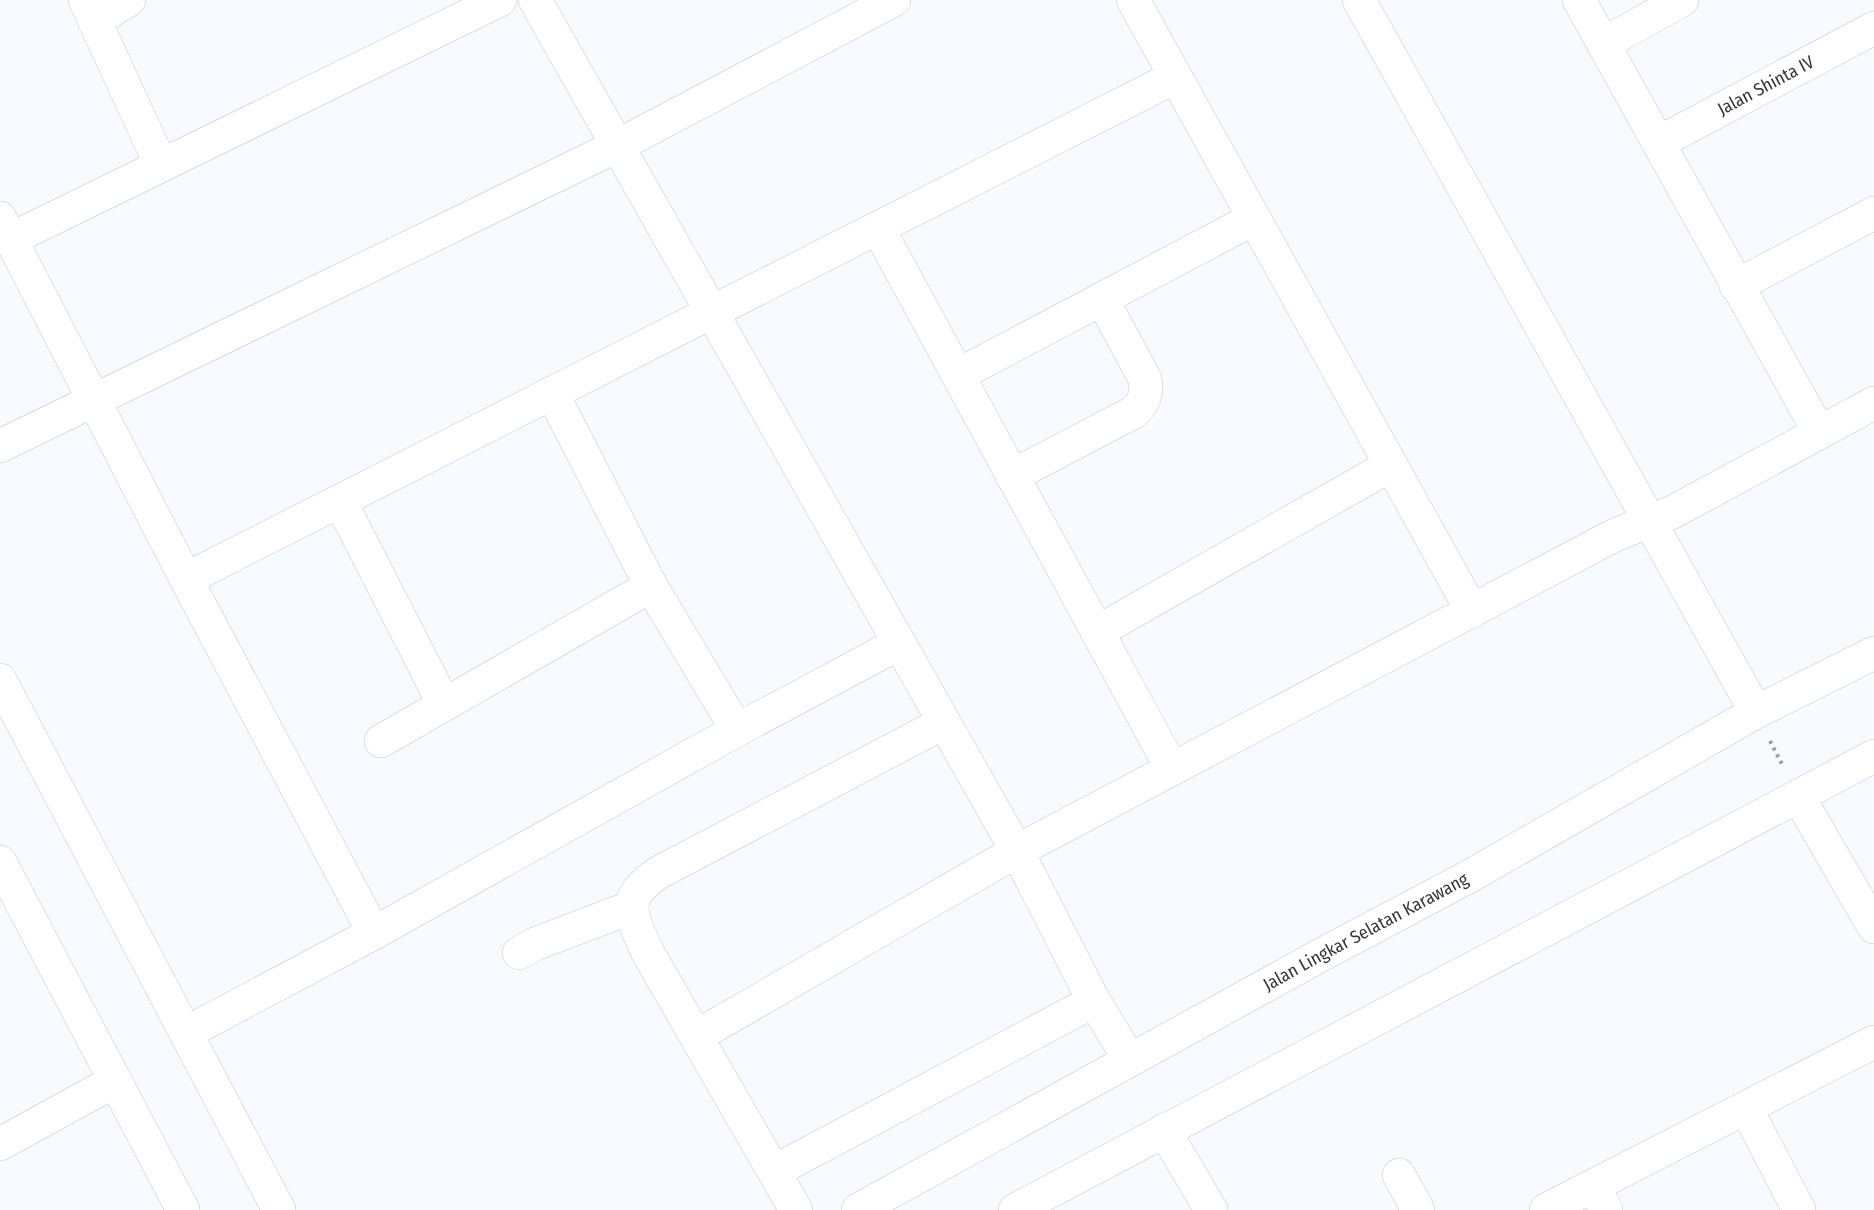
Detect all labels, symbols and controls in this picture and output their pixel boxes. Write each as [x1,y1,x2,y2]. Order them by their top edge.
street label: Jalan Shinta IV [1714,51,1818,120]
street label: Jalan Lingkar Selatan Karawang [1259,868,1473,996]

